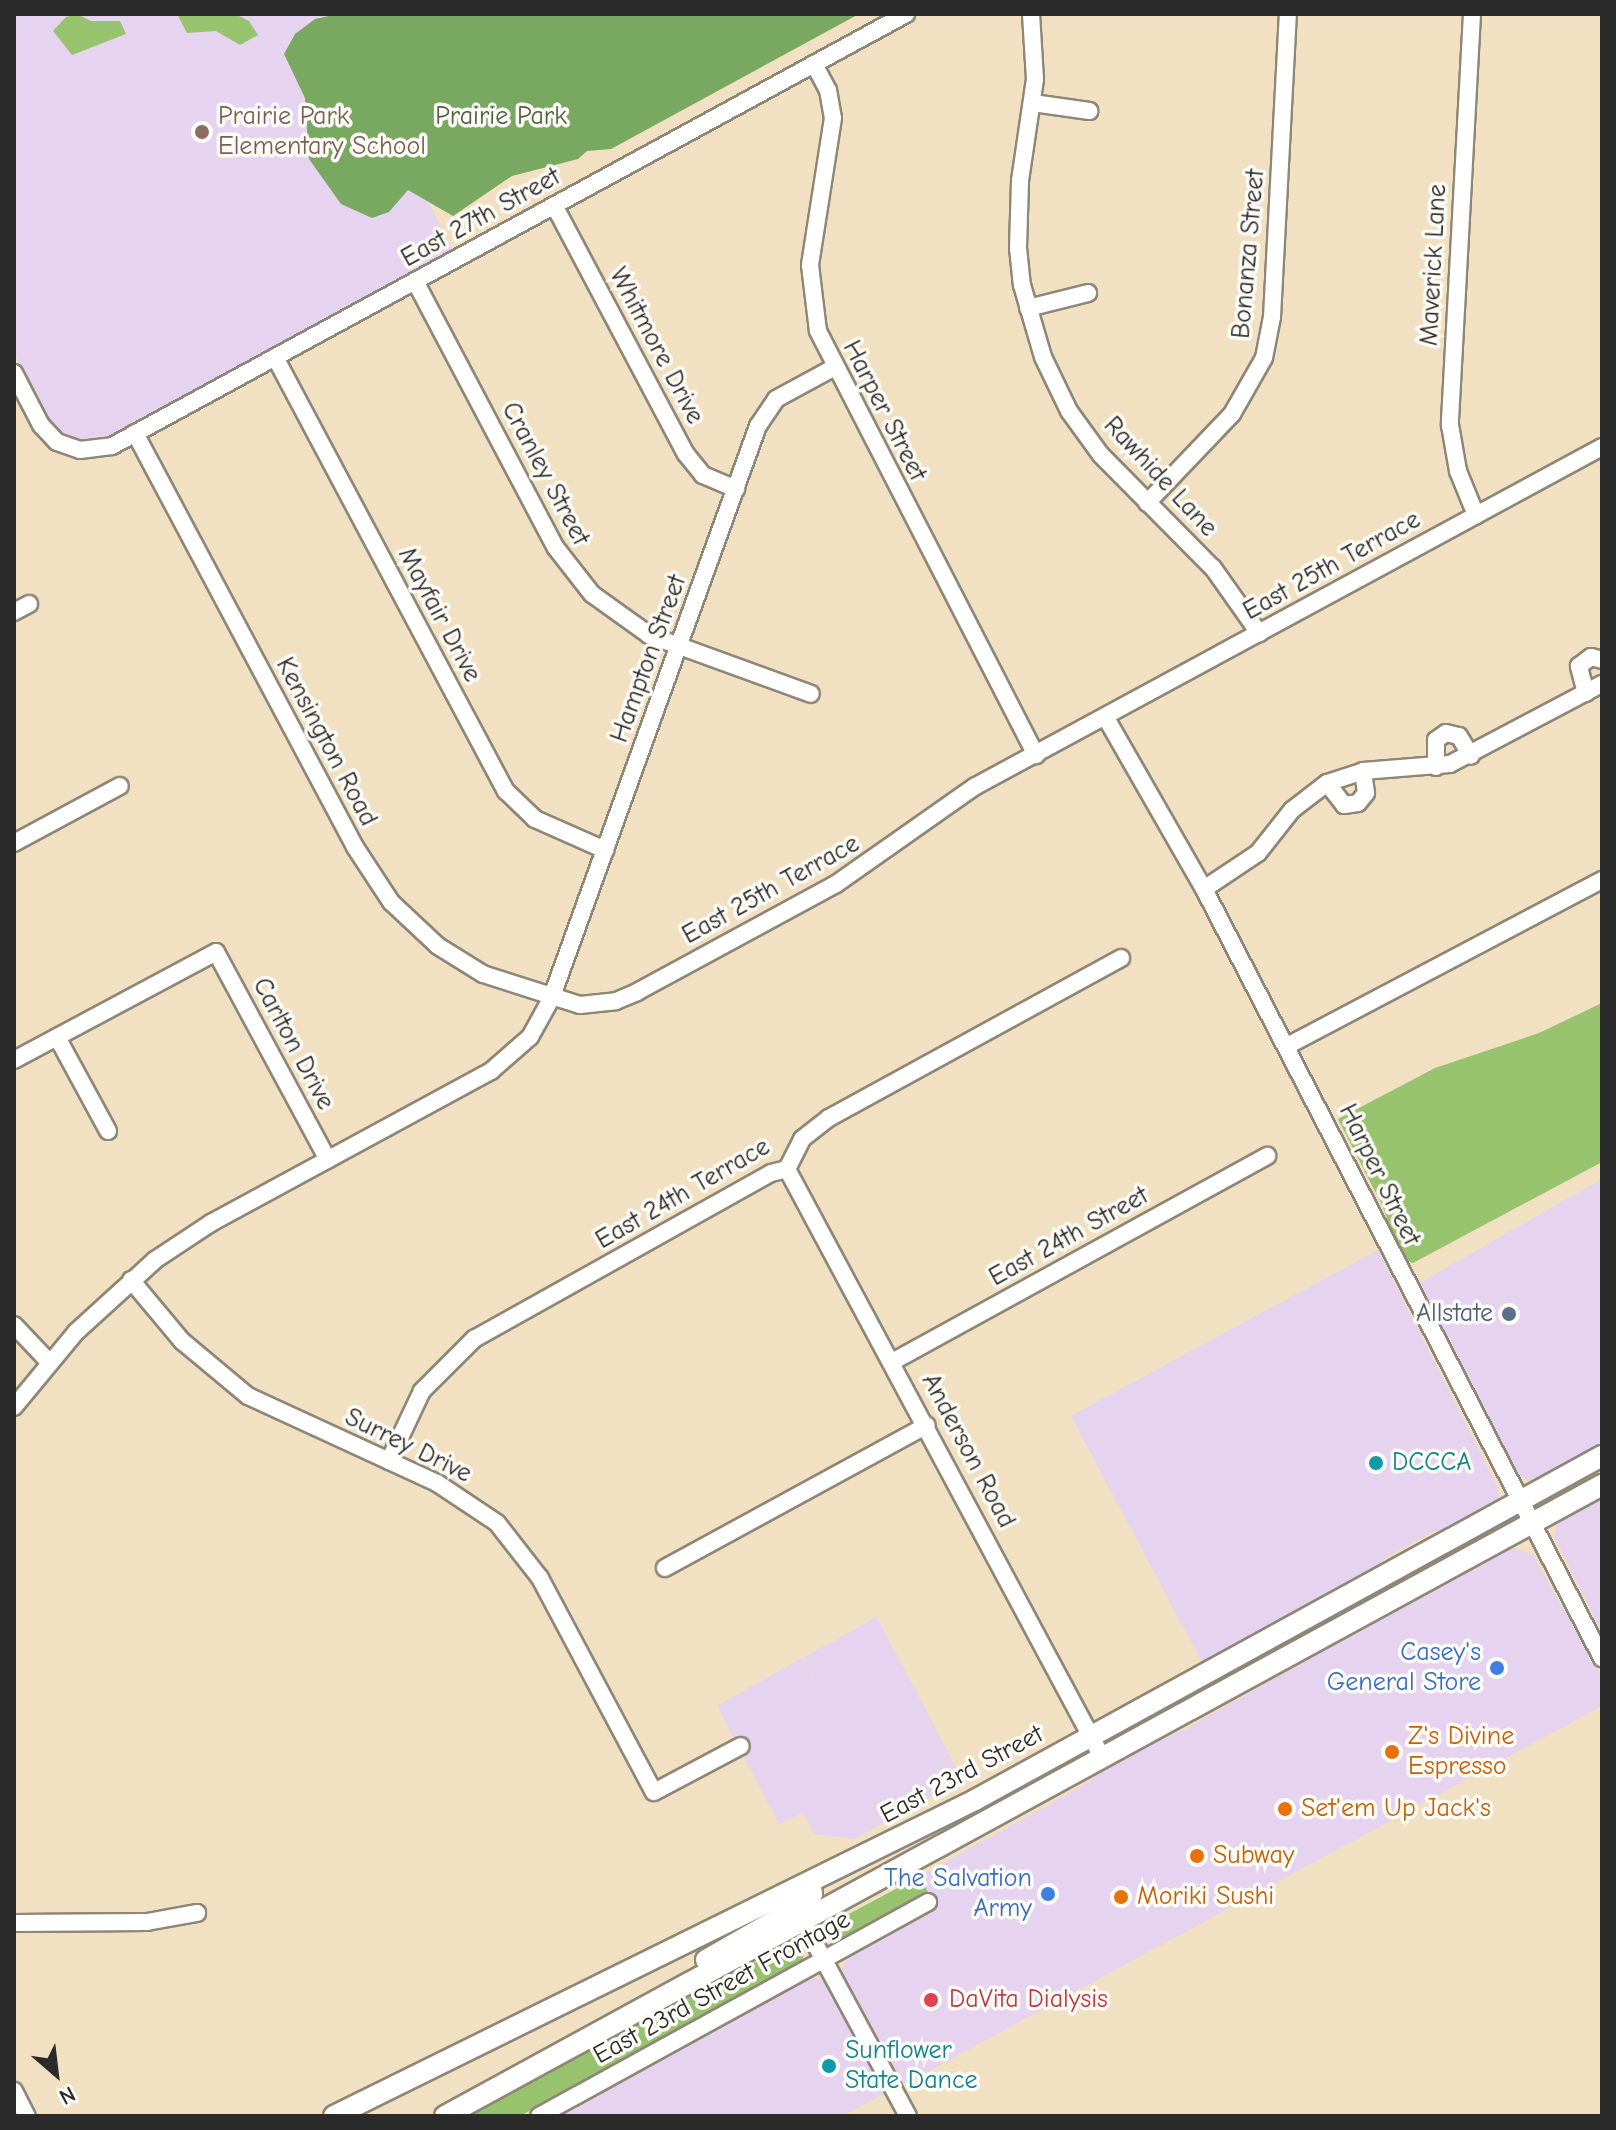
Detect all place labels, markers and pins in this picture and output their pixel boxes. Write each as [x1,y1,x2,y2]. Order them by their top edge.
place label: Prairie Park Elementary School [218,101,426,162]
marker: Prairie Park Elementary School [193,123,211,141]
place label: Allstate [1416,1298,1493,1330]
marker: Allstate [1500,1305,1518,1323]
place label: DCCCA [1392,1447,1471,1479]
marker: DCCCA [1367,1454,1385,1472]
place label: Casey's General Store [1327,1637,1481,1698]
marker: Casey's General Store [1488,1659,1506,1677]
place label: Z's Divine Espresso [1408,1721,1514,1782]
marker: Z's Divine Espresso [1383,1743,1401,1761]
place label: Set'em Up Jack's [1301,1793,1491,1825]
marker: Set'em Up Jack's [1276,1800,1294,1818]
place label: Subway [1213,1840,1294,1872]
marker: Subway [1188,1847,1206,1865]
place label: The Salvation Army [884,1863,1032,1924]
place label: Moriki Sushi [1137,1881,1274,1913]
marker: The Salvation Army [1039,1885,1057,1903]
marker: Moriki Sushi [1112,1888,1130,1906]
place label: DaVita Dialysis [949,1984,1108,2016]
marker: DaVita Dialysis [920,1989,942,2011]
place label: Sunflower State Dance [845,2035,978,2096]
marker: Sunflower State Dance [820,2057,838,2075]

